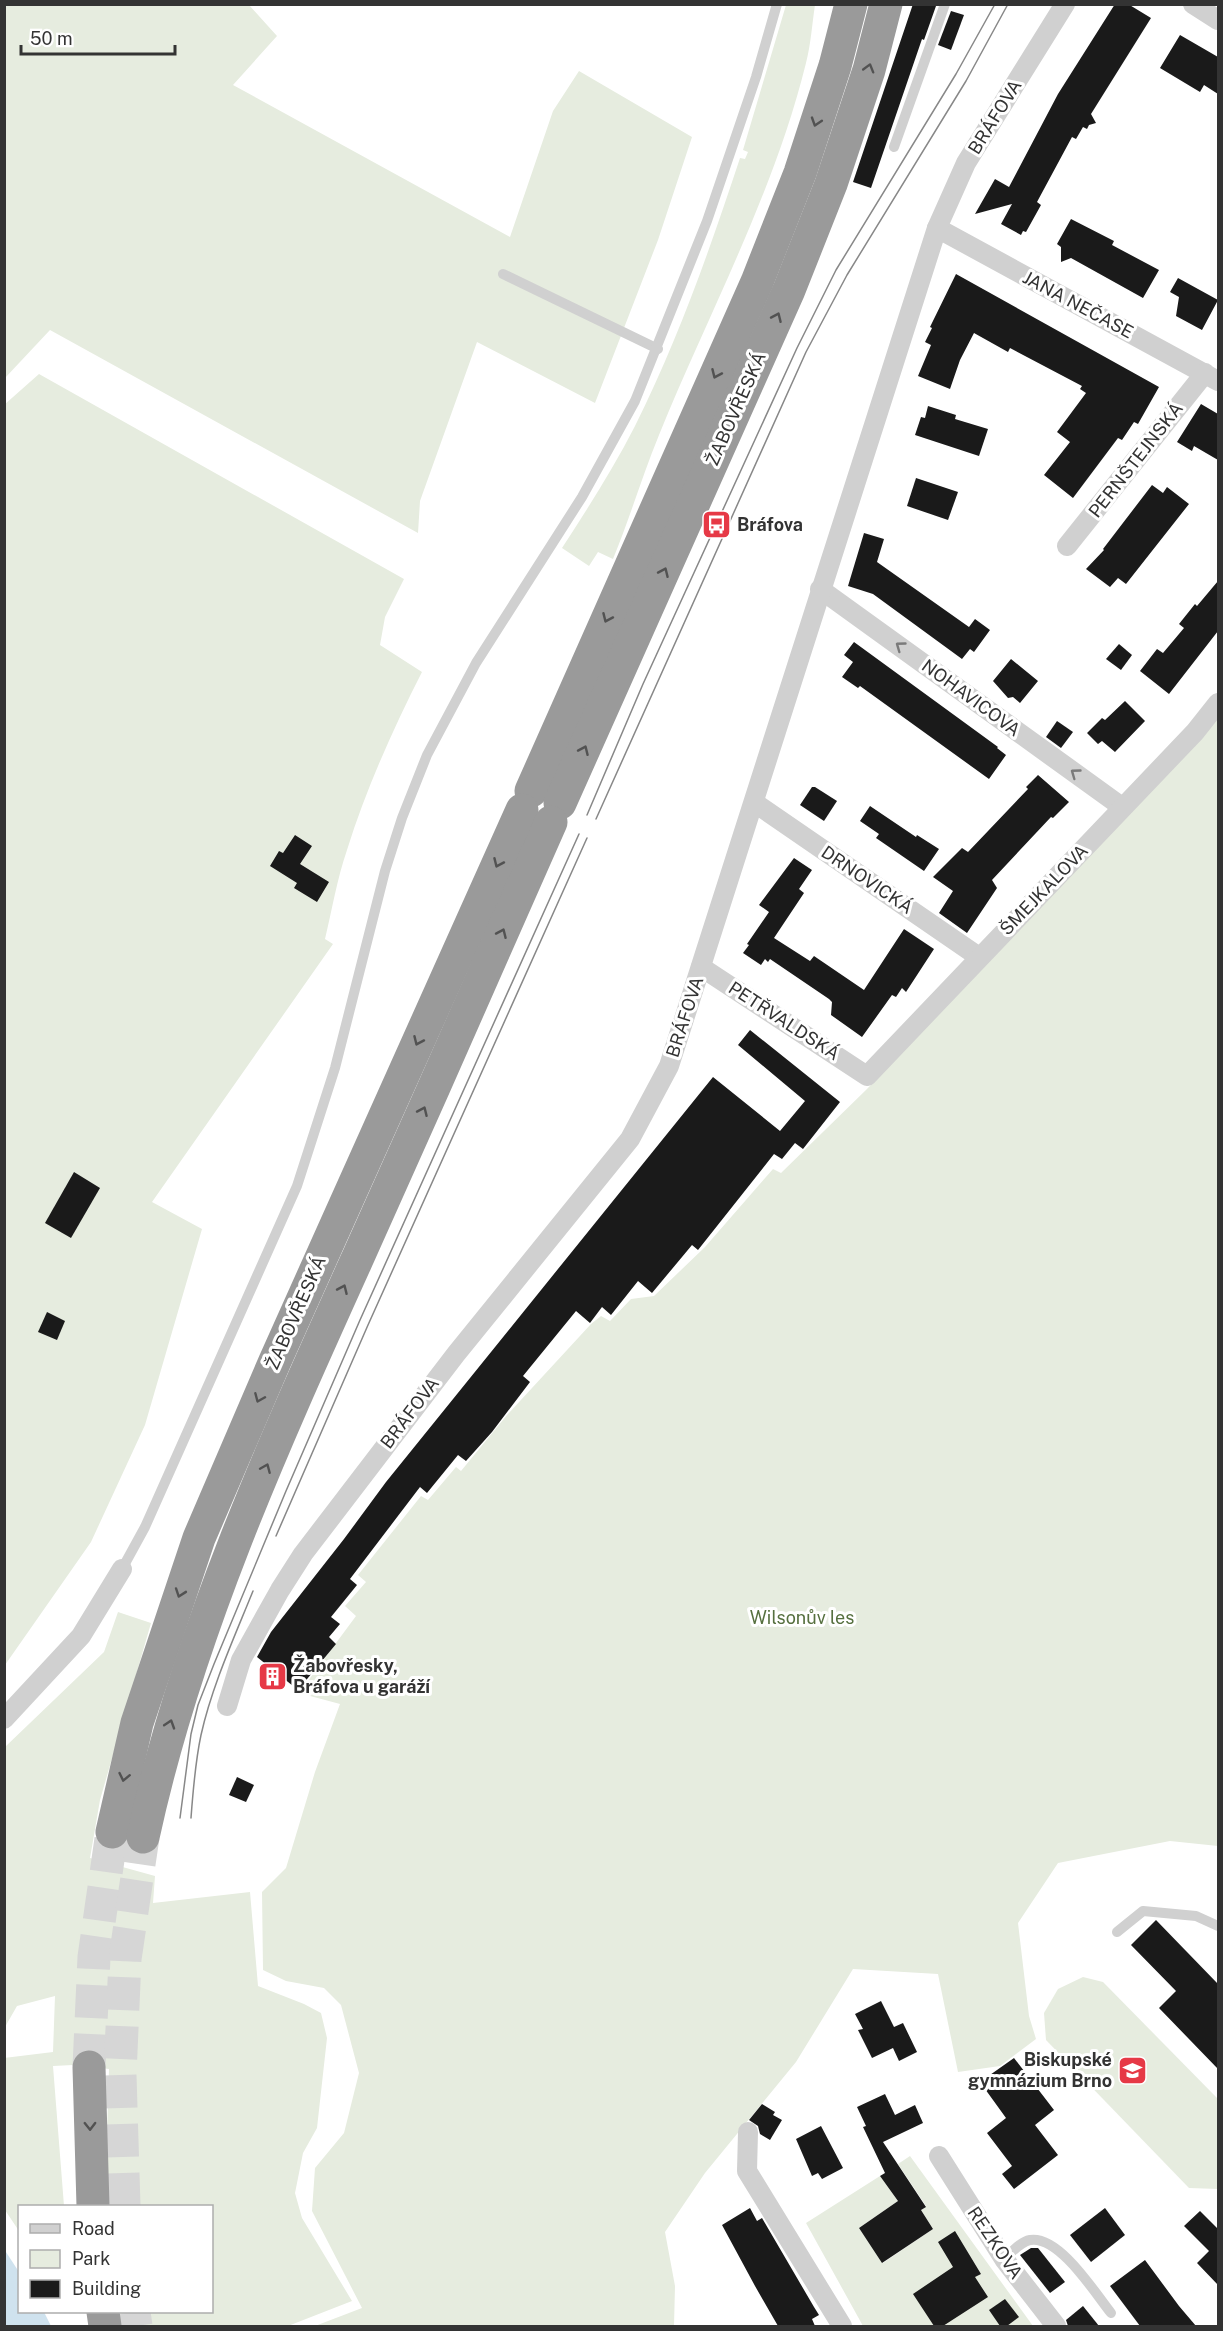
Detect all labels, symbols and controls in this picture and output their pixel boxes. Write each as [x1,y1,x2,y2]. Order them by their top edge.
scale bar [21,18,176,56]
text: 50 m [30,28,73,49]
one-way arrow [862,63,874,74]
street label: BRÁFOVA [963,75,1026,158]
one-way arrow [811,116,824,127]
street label: JANA NEČASE [1019,267,1137,343]
one-way arrow [770,313,782,324]
street label: ŽABOVŘESKÁ [700,348,770,469]
one-way arrow [712,368,724,379]
street label: PERNŠTEJNSKÁ [1083,397,1187,521]
bus stop icon: Bráfova [700,509,732,541]
place label: Bráfova [737,514,803,535]
one-way arrow [656,568,668,579]
one-way arrow [603,612,615,623]
one-way arrow [895,642,906,653]
street label: NOHAVICOVA [918,655,1025,740]
one-way arrow [576,746,588,757]
one-way arrow [1070,769,1081,780]
street label: DRNOVICKÁ [817,840,918,918]
street label: ŠMEJKALOVA [995,840,1092,939]
one-way arrow [494,857,506,868]
one-way arrow [495,928,507,939]
street label: BRÁFOVA [661,973,708,1060]
street label: PETŘVALDSKÁ [725,976,844,1064]
one-way arrow [414,1034,426,1045]
one-way arrow [416,1107,428,1118]
street label: ŽABOVŘESKÁ [260,1252,330,1373]
one-way arrow [336,1285,348,1296]
street label: BRÁFOVA [375,1372,443,1452]
one-way arrow [254,1392,266,1403]
one-way arrow [258,1463,270,1474]
one-way arrow [174,1587,187,1598]
park label: Wilsonův les [750,1607,854,1628]
place label: Žabovřesky, Bráfova u garáží [293,1654,431,1697]
building icon: Žabovřesky, Bráfova u garáží [256,1660,288,1692]
one-way arrow [163,1719,176,1730]
one-way arrow [118,1772,131,1782]
place label: Biskupské gymnázium Brno [968,2049,1112,2091]
school or university icon: Biskupské gymnázium Brno [1117,2054,1149,2086]
one-way arrow [83,2121,96,2130]
street label: REZKOVA [964,2203,1027,2283]
legend [18,2205,213,2313]
text: Road [72,2218,115,2239]
text: Park [72,2248,110,2269]
text: Building [72,2278,141,2299]

